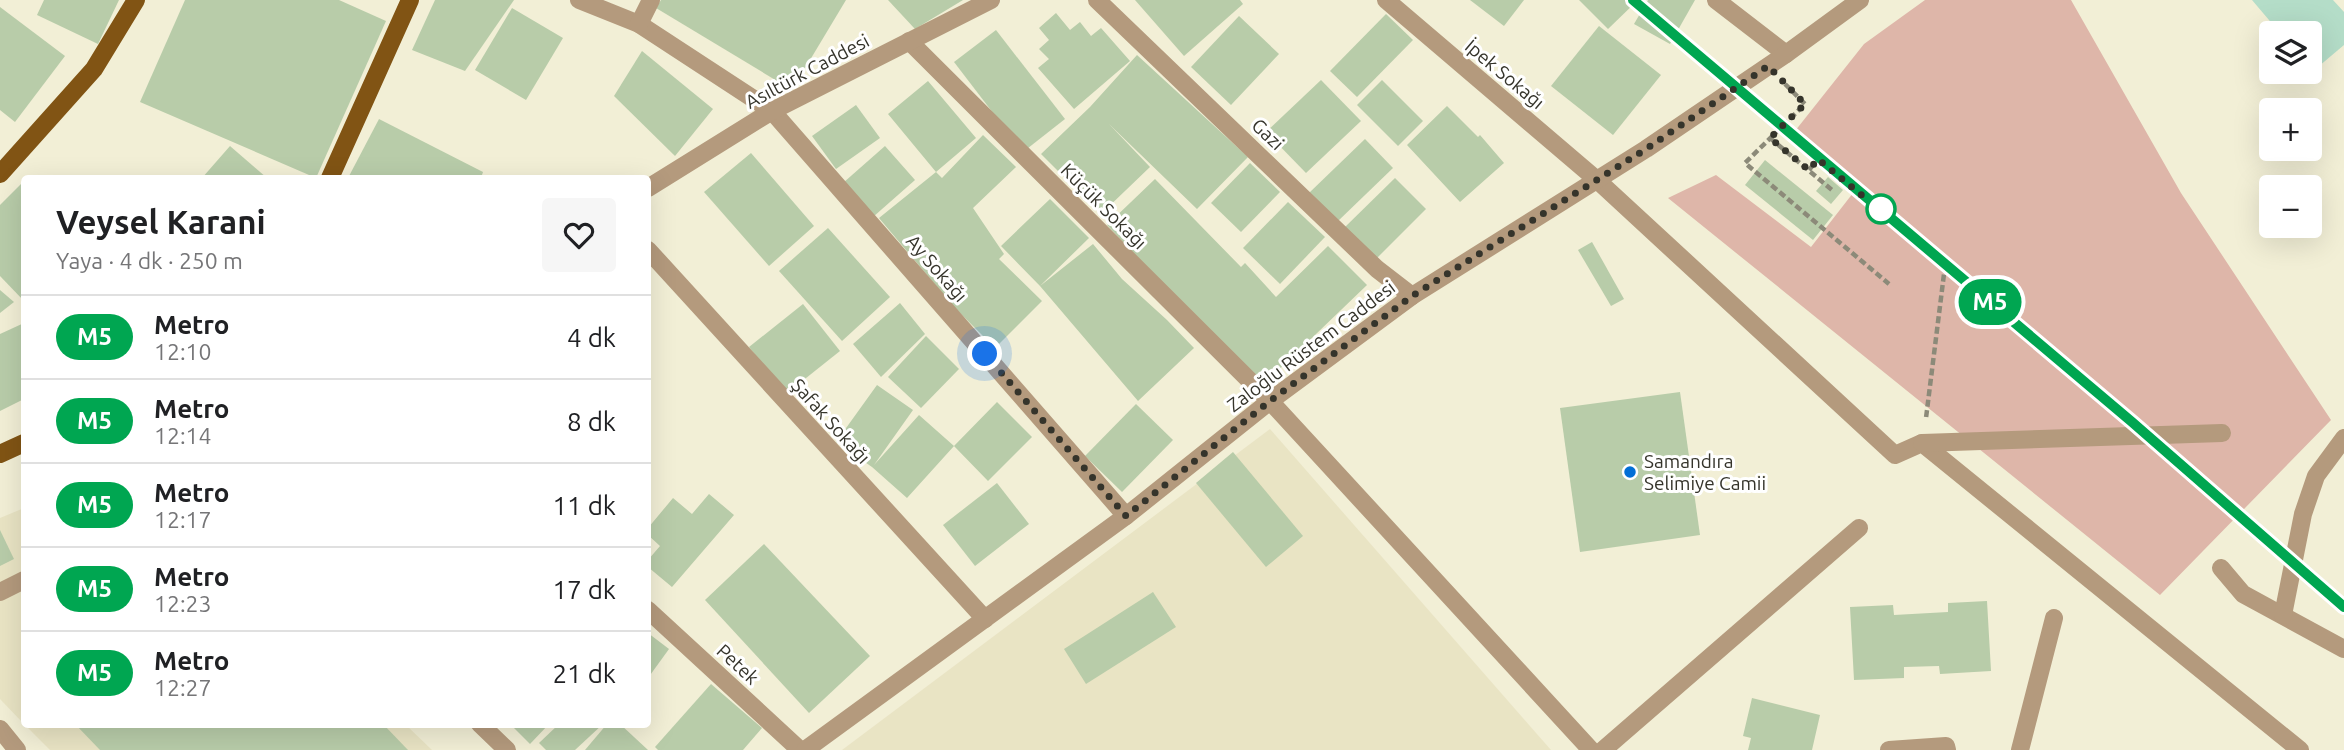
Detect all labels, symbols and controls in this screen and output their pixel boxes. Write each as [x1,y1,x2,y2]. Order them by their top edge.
map controls [2259,21,2322,238]
button: layers [2259,21,2322,84]
street label: Asıltürk Caddesi [741,29,873,113]
street label: İpek Sokağı [1461,35,1549,113]
button: + [2259,98,2322,161]
street label: Gazi [1248,114,1288,154]
street label: Küçük Sokağı [1057,159,1151,253]
button: − [2259,175,2322,238]
unlabelled marker [1866,194,1896,224]
button: heart [542,198,616,272]
text: Veysel Karani [56,203,266,240]
street label: Ay Sokağı [902,230,972,306]
text: Yaya · 4 dk · 250 m [56,248,243,273]
street label: Zaloğlu Rüstem Caddesi [1223,276,1399,416]
line badge: M5 [1958,279,2022,325]
text: M5 [1973,288,2007,315]
text: Metro [154,310,229,339]
text: M5 [77,323,112,350]
text: 4 dk [567,323,616,352]
your location [967,336,1002,371]
text: 12:10 [154,339,212,364]
street label: Şafak Sokağı [787,374,875,468]
text: Metro [154,394,229,423]
text: M5 [77,407,112,434]
text: 8 dk [567,407,616,436]
text: 12:14 [154,423,212,448]
place label: Samandıra Selimiye Camii [1644,450,1766,494]
marker: Samandıra Selimiye Camii [1622,464,1638,480]
text: Metro [154,478,229,507]
text: M5 [77,491,112,518]
text: 11 dk [552,491,616,520]
text: 12:17 [154,507,212,532]
text: Metro [154,562,229,591]
text: M5 [77,575,112,602]
text: 17 dk [552,575,616,604]
text: 12:23 [154,591,212,616]
street label: Petek [713,639,764,689]
text: Metro [154,646,229,675]
text: M5 [77,659,112,686]
text: 21 dk [552,659,616,688]
text: 12:27 [154,675,212,700]

